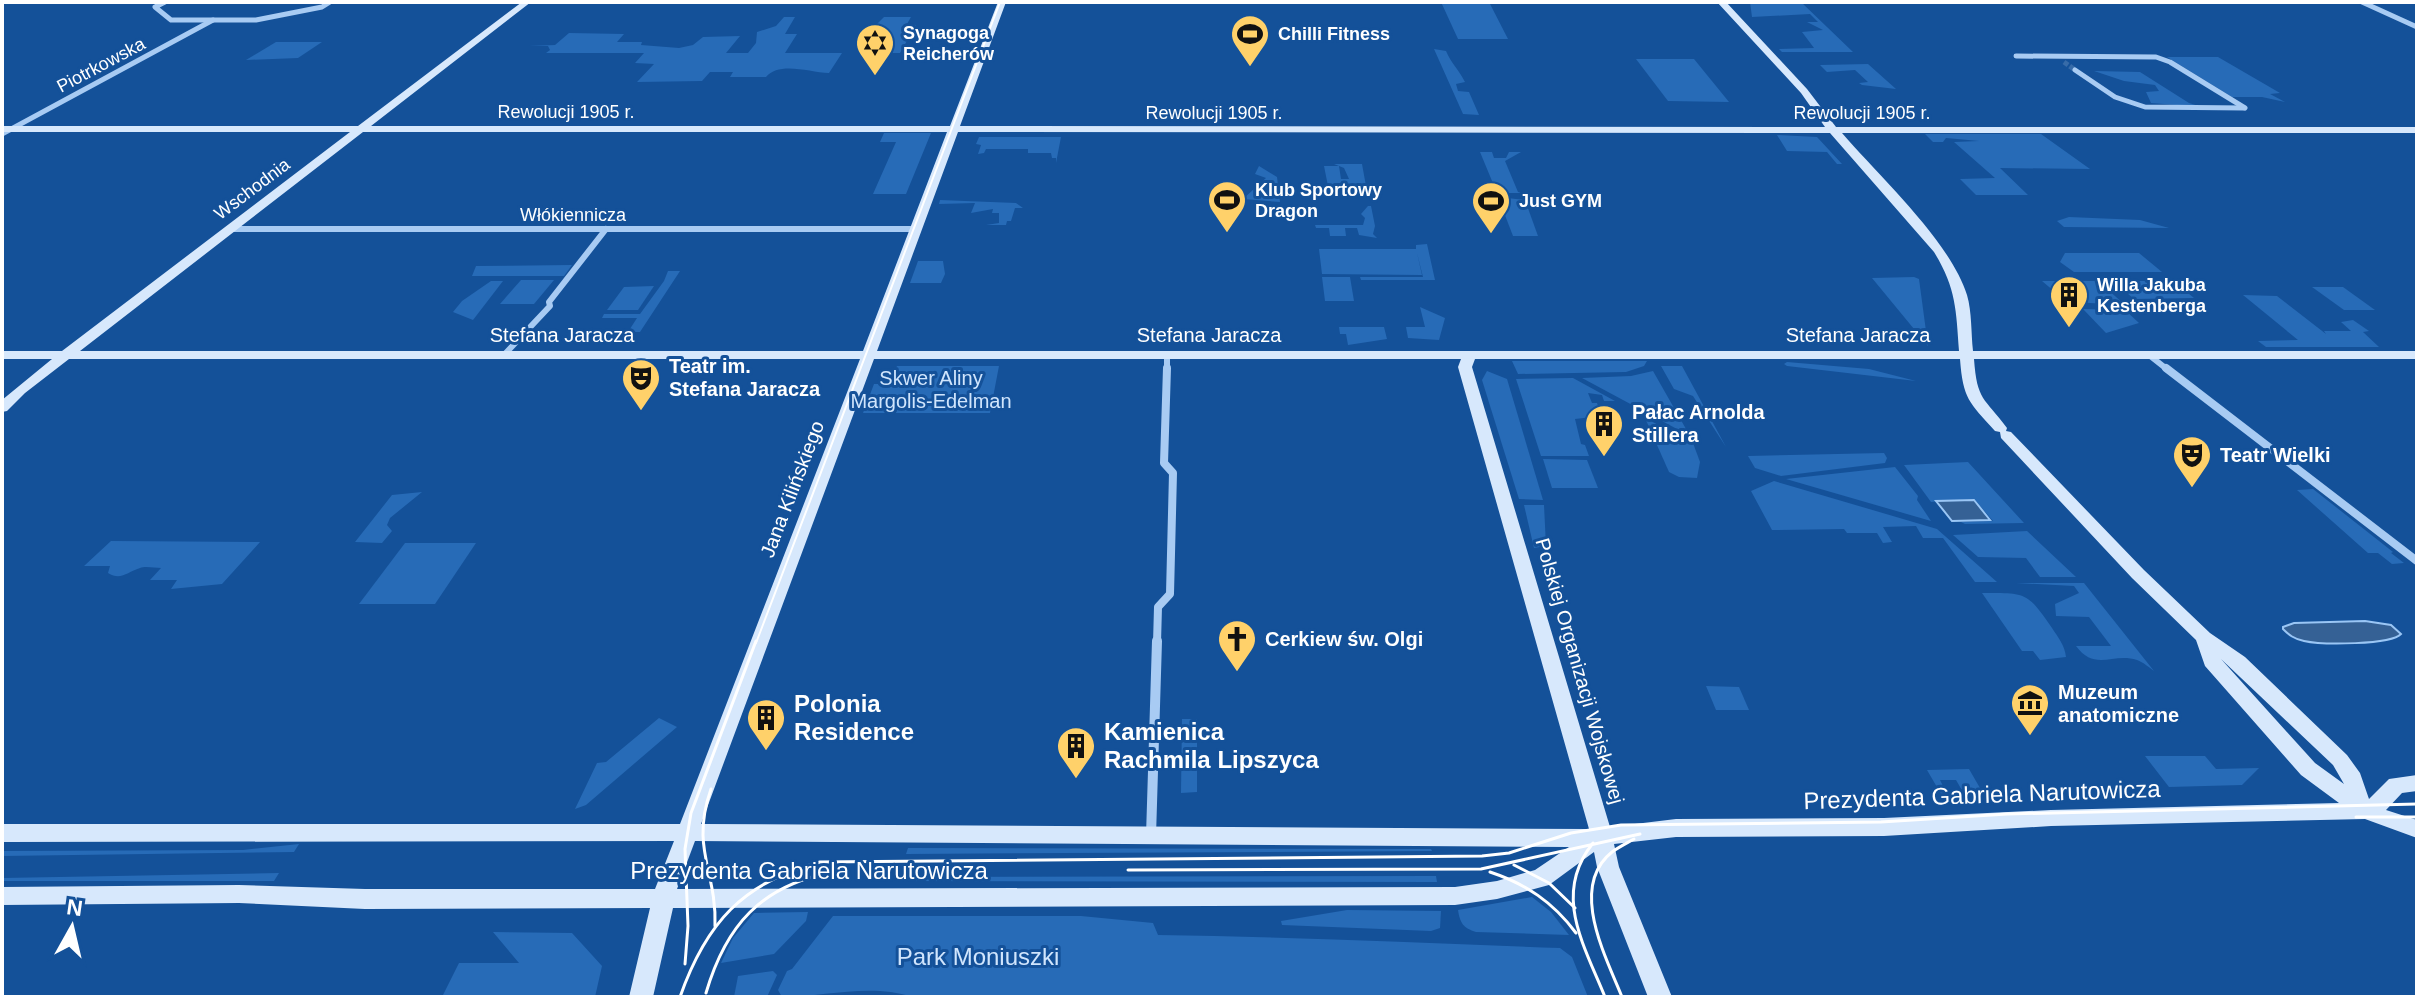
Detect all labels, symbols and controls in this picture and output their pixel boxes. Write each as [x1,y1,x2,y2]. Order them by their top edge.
sports icon: Chilli Fitness [1229,13,1271,68]
synagogue icon: Synagoga Reicherów [854,22,896,77]
place label: Synagoga Reicherów [903,23,995,64]
place label: Chilli Fitness [1278,24,1390,44]
street label: Piotrkowska [53,33,149,97]
street label: Rewolucji 1905 r. [497,102,635,122]
street label: Rewolucji 1905 r. [1145,103,1283,123]
street label: Rewolucji 1905 r. [1793,103,1931,123]
street label: Wschodnia [210,154,294,224]
sports icon: Klub Sportowy Dragon [1206,179,1248,234]
place label: Klub Sportowy Dragon [1255,180,1382,221]
sports icon: Just GYM [1470,180,1512,235]
place label: Just GYM [1519,191,1602,211]
street label: Włókiennicza [520,205,627,225]
building icon: Willa Jakuba Kestenberga [2048,274,2090,329]
place label: Willa Jakuba Kestenberga [2097,275,2207,316]
street label: Stefana Jaracza [490,324,635,346]
street label: Stefana Jaracza [1137,324,1282,346]
street label: Stefana Jaracza [1786,324,1931,346]
place label: Teatr im. Stefana Jaracza [669,355,821,400]
theatre icon: Teatr im. Stefana Jaracza [620,357,662,412]
park label: Skwer Aliny Margolis-Edelman [850,367,1012,412]
place label: Pałac Arnolda Stillera [1632,401,1766,446]
building icon: Pałac Arnolda Stillera [1583,403,1625,458]
street label: Jana Kilińskiego [756,418,828,560]
theatre icon: Teatr Wielki [2171,434,2213,489]
place label: Teatr Wielki [2220,444,2331,466]
street label: Polskiej Organizacji Wojskowej [1531,536,1629,806]
church icon: Cerkiew św. Olgi [1216,618,1258,673]
place label: Cerkiew św. Olgi [1265,628,1423,650]
place label: Muzeum anatomiczne [2058,681,2179,726]
museum icon: Muzeum anatomiczne [2009,682,2051,737]
place label: Polonia Residence [794,690,914,745]
building icon: Polonia Residence [745,697,787,752]
place label: Kamienica Rachmila Lipszyca [1104,718,1319,773]
building icon: Kamienica Rachmila Lipszyca [1055,725,1097,780]
street label: Prezydenta Gabriela Narutowicza [1803,775,2162,814]
street label: Prezydenta Gabriela Narutowicza [630,857,988,884]
north arrow [32,887,112,967]
text: N [65,894,84,921]
park label: Park Moniuszki [897,943,1059,970]

